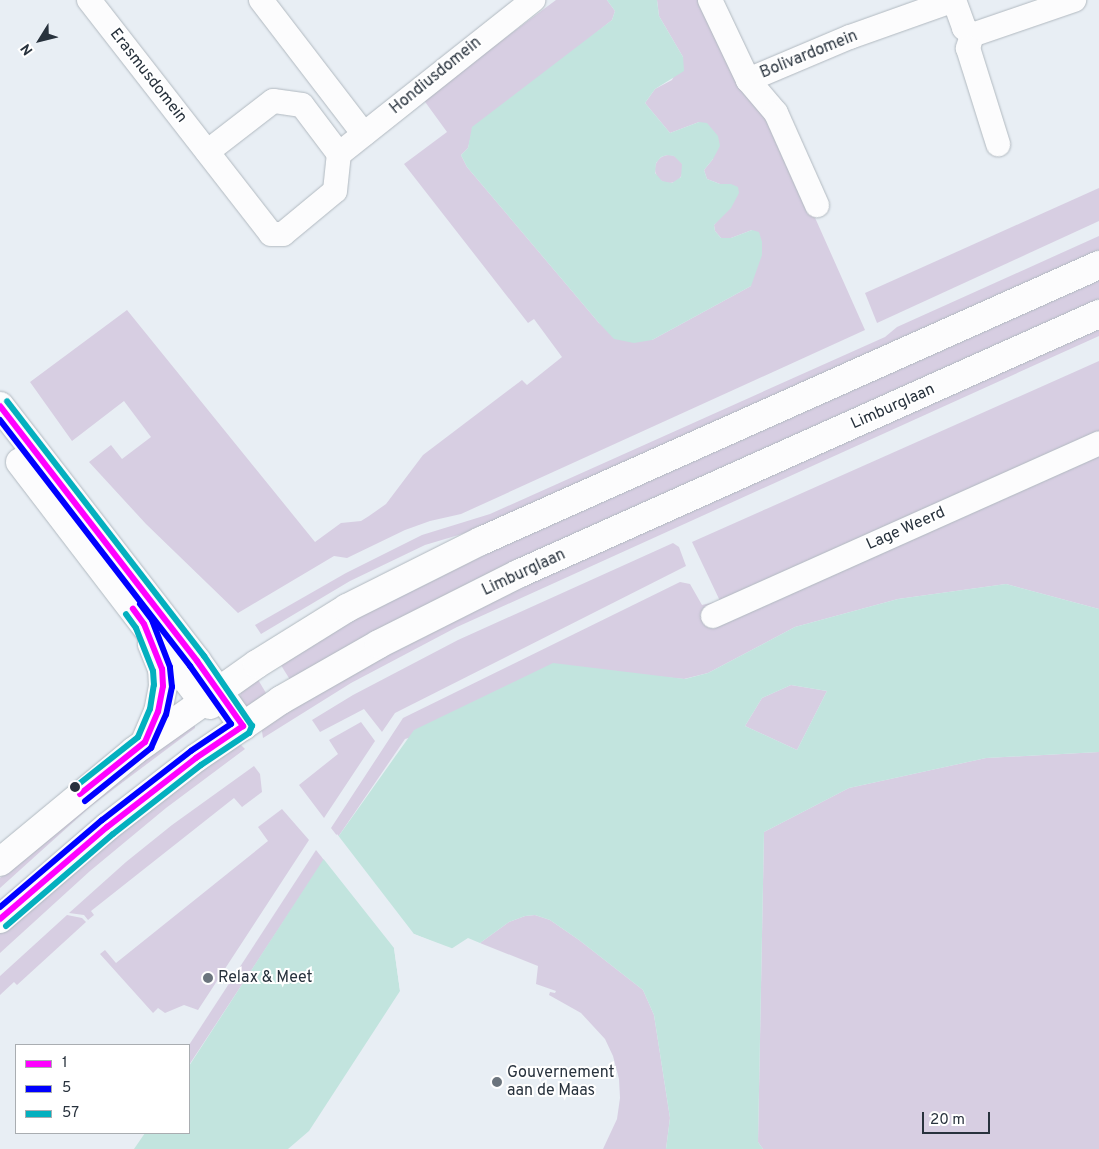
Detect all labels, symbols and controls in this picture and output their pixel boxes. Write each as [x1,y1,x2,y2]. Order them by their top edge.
north arrow [15,15,65,65]
street label: Erasmusdomein [105,25,191,127]
street label: Bolivardomein [757,27,861,83]
street label: Hondiusdomein [386,33,486,119]
text: N [18,40,37,58]
street label: Limburglaan [848,380,938,434]
street label: Lage Weerd [863,503,949,555]
street label: Limburglaan [479,545,569,601]
unlabelled marker [70,782,80,792]
place label: Relax & Meet [218,968,313,988]
marker: Relax & Meet [202,972,214,984]
legend [15,1044,190,1134]
text: 1 [62,1054,68,1073]
place label: Gouvernement aan de Maas [507,1063,615,1101]
marker: Gouvernement aan de Maas [491,1076,503,1088]
text: 5 [62,1079,71,1098]
scale bar [924,1102,992,1134]
text: 57 [62,1104,79,1123]
text: 20 m [930,1111,965,1130]

